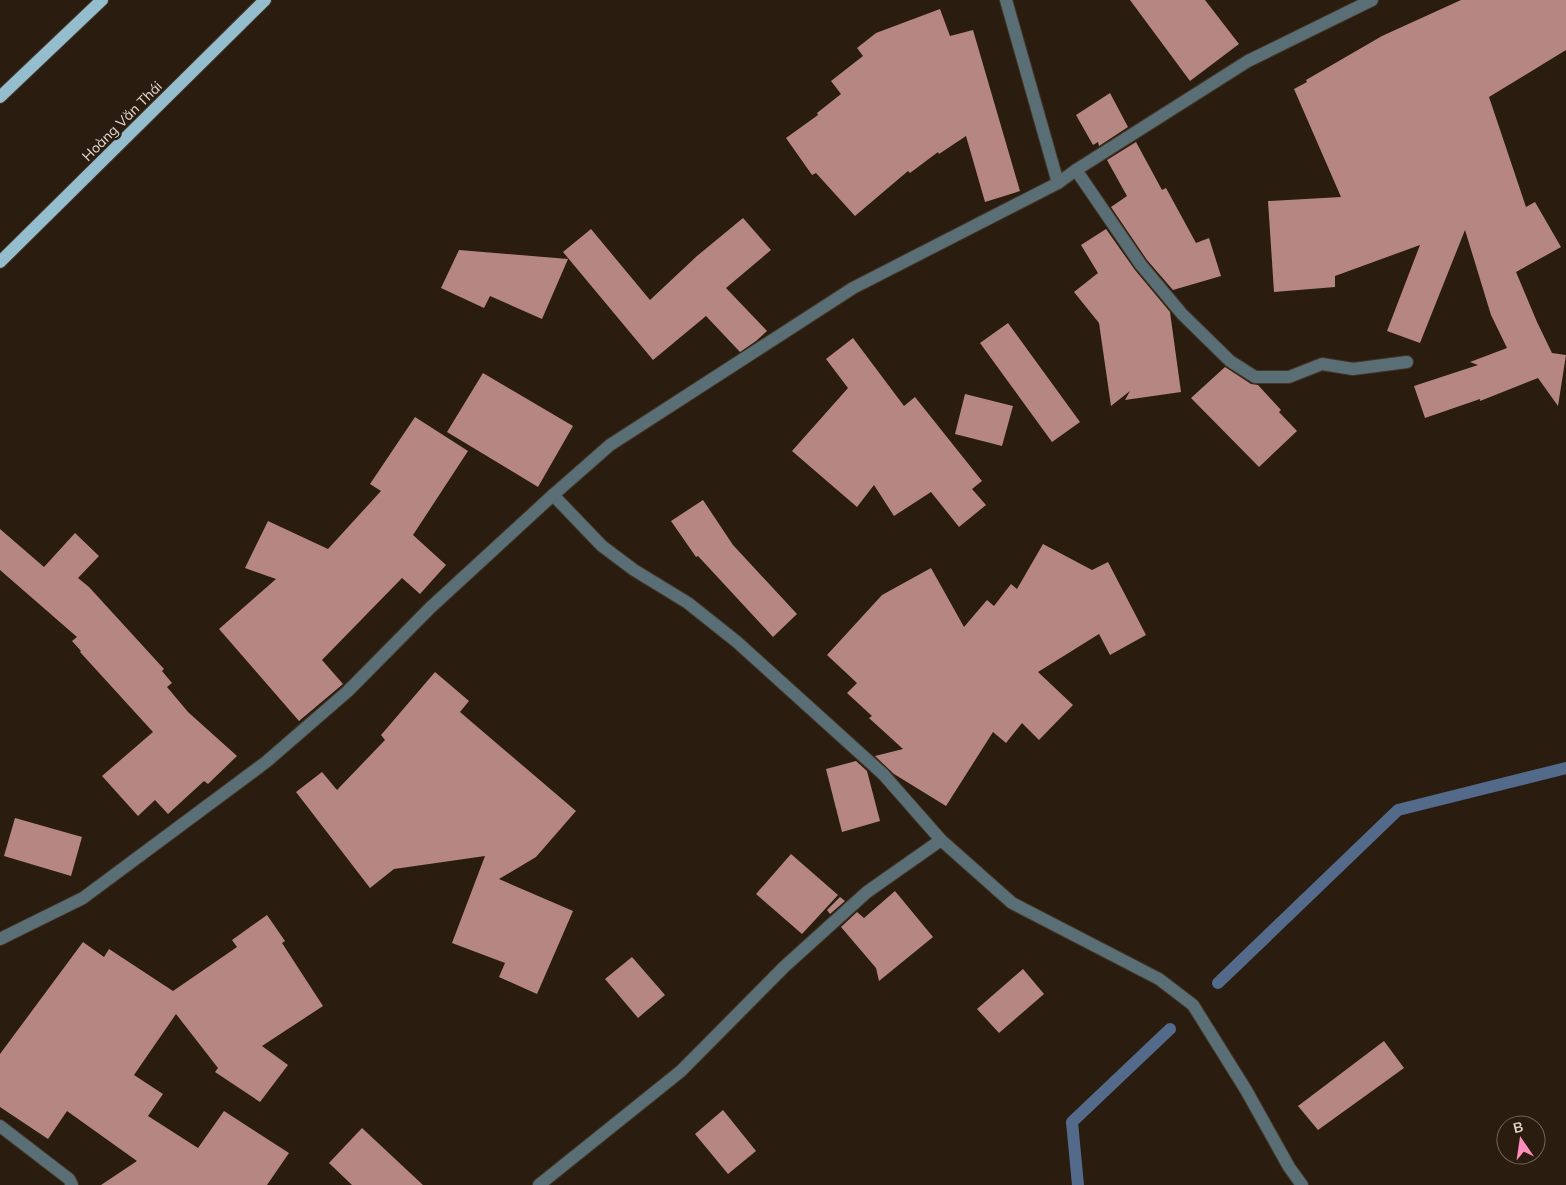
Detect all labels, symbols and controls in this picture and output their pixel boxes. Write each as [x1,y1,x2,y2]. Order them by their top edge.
street label: Hoàng Văn Thái [78,77,166,165]
north arrow [1496,1115,1546,1165]
text: B [1511,1117,1525,1137]

